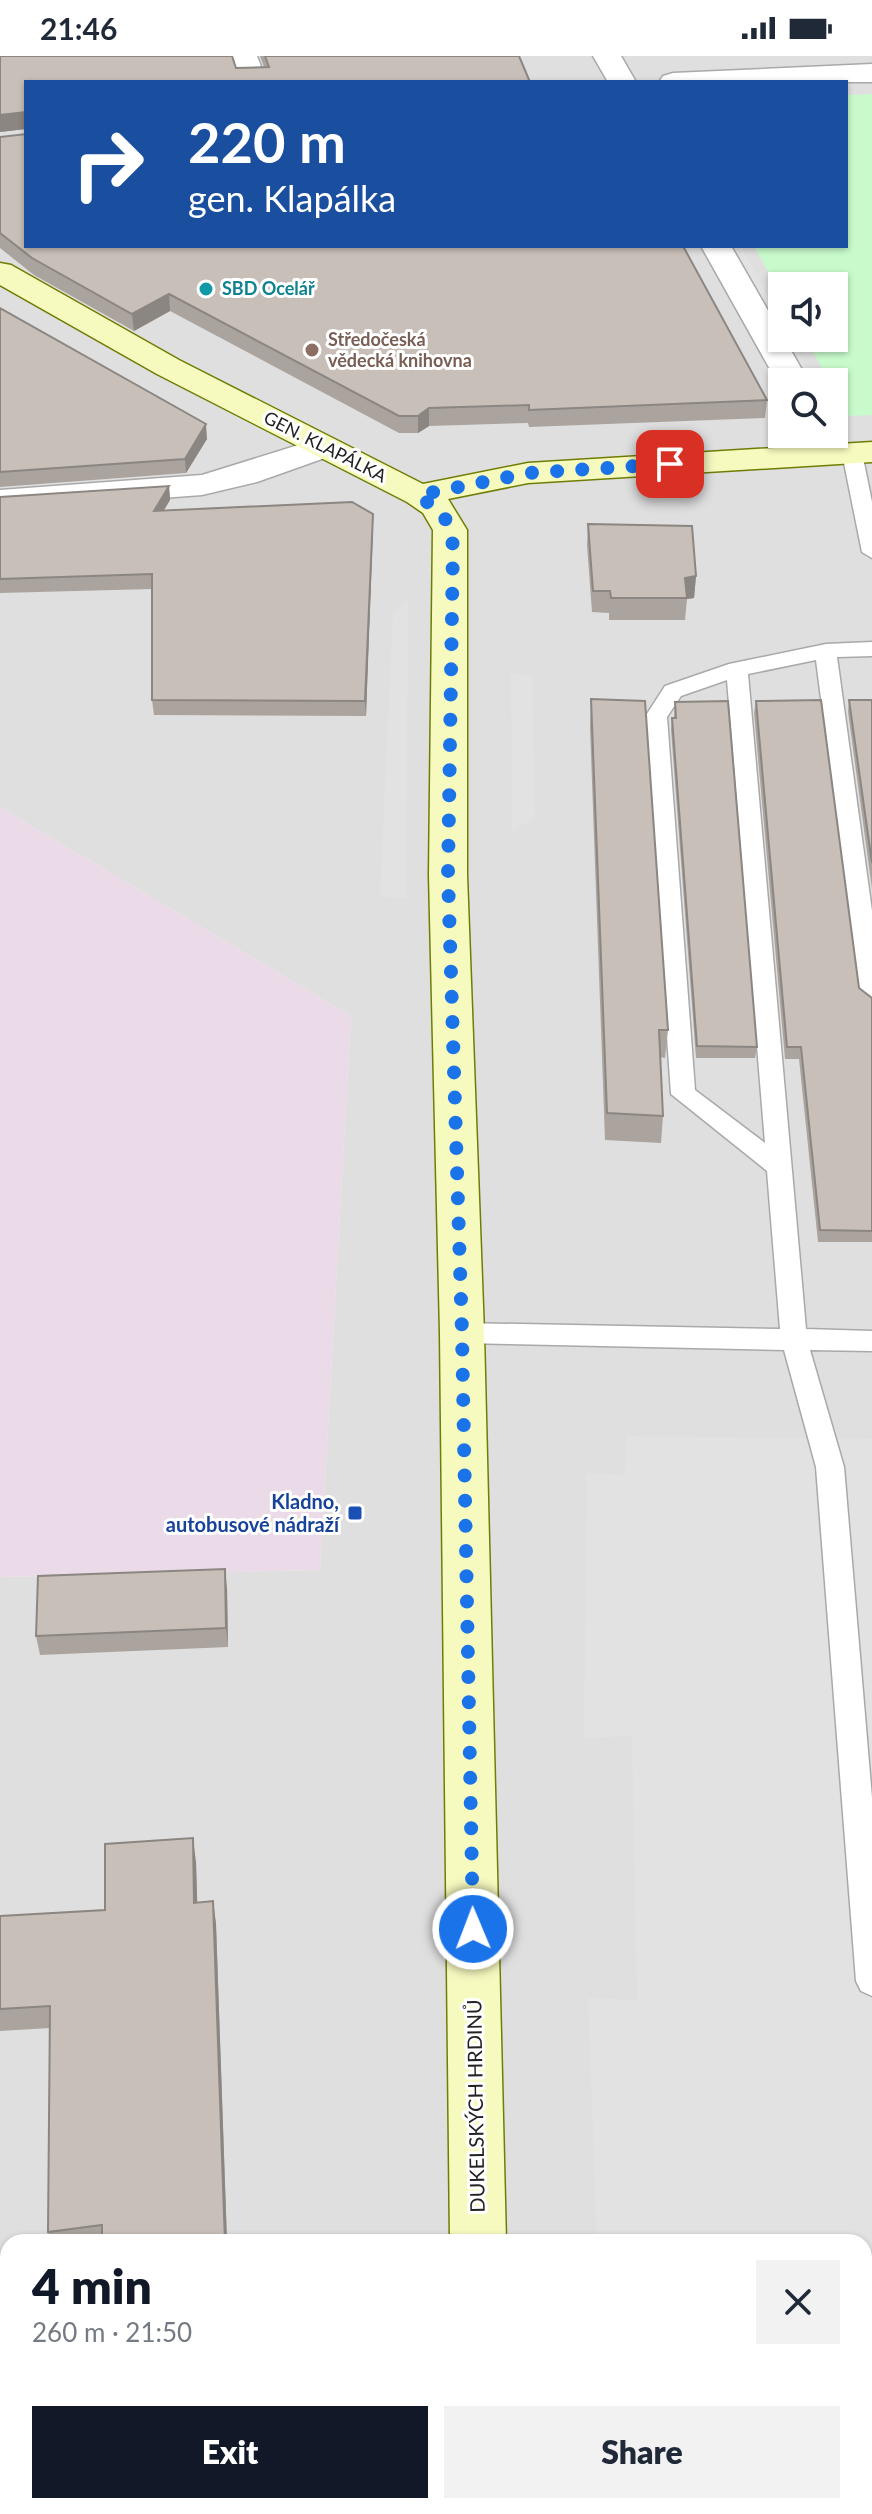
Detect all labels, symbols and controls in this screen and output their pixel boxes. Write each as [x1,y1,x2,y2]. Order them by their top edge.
text: 21:46 [40,10,117,46]
text: 220 m [188,108,346,175]
icon: right [56,112,160,216]
text: gen. Klapálka [188,176,396,220]
map controls [768,272,848,448]
button: sound [768,272,848,352]
place label: SBD Ocelář [222,277,315,299]
marker: SBD Ocelář [197,280,215,298]
place label: Středočeská vědecká knihovna [328,328,472,371]
marker: Středočeská vědecká knihovna [303,341,321,359]
button: search [768,368,848,448]
street label: GEN. KLAPÁLKA [260,406,391,487]
pin [636,430,704,498]
icon: arrive [648,442,692,486]
place label: Kladno, autobusové nádraží [166,1489,341,1536]
marker: Kladno, autobusové nádraží [346,1504,364,1522]
position arrow [431,1887,515,1971]
street label: DUKELSKÝCH HRDINŮ [461,1999,489,2213]
text: 4 min [32,2257,152,2314]
button: close [756,2260,840,2344]
text: 260 m · 21:50 [32,2316,192,2348]
button: Exit [32,2406,428,2498]
button: Share [444,2406,840,2498]

